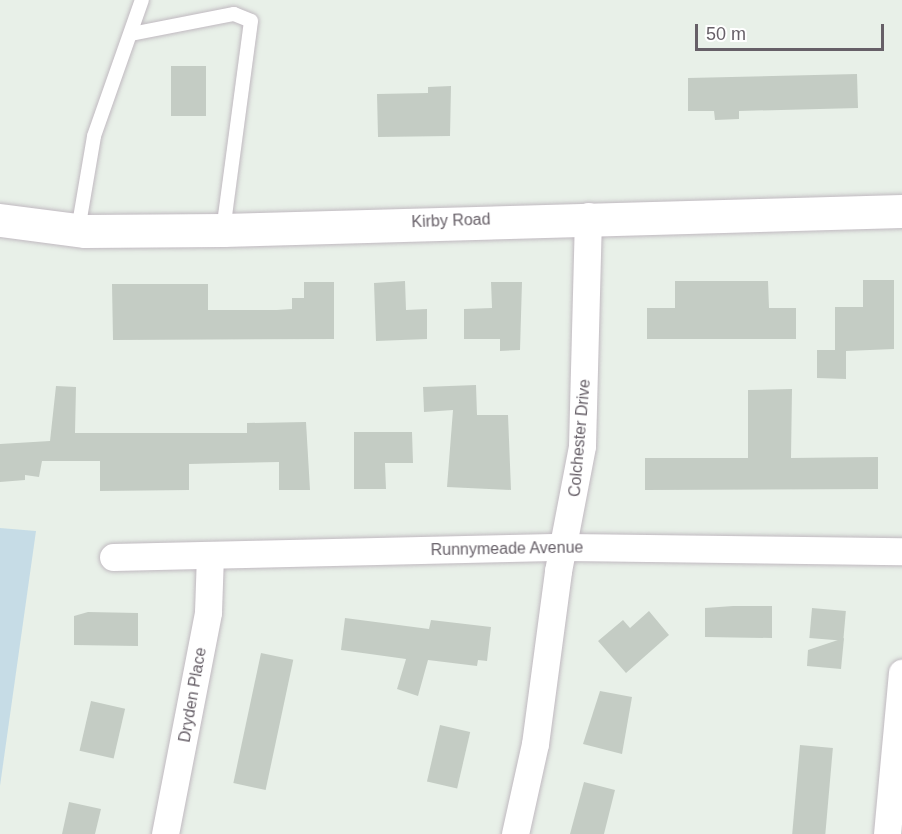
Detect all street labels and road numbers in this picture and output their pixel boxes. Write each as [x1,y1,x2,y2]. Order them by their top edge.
street label: Kirby Road [411,210,491,232]
street label: Colchester Drive [565,378,595,498]
street label: Runnymeade Avenue [430,538,584,560]
street label: Dryden Place [175,646,211,744]

